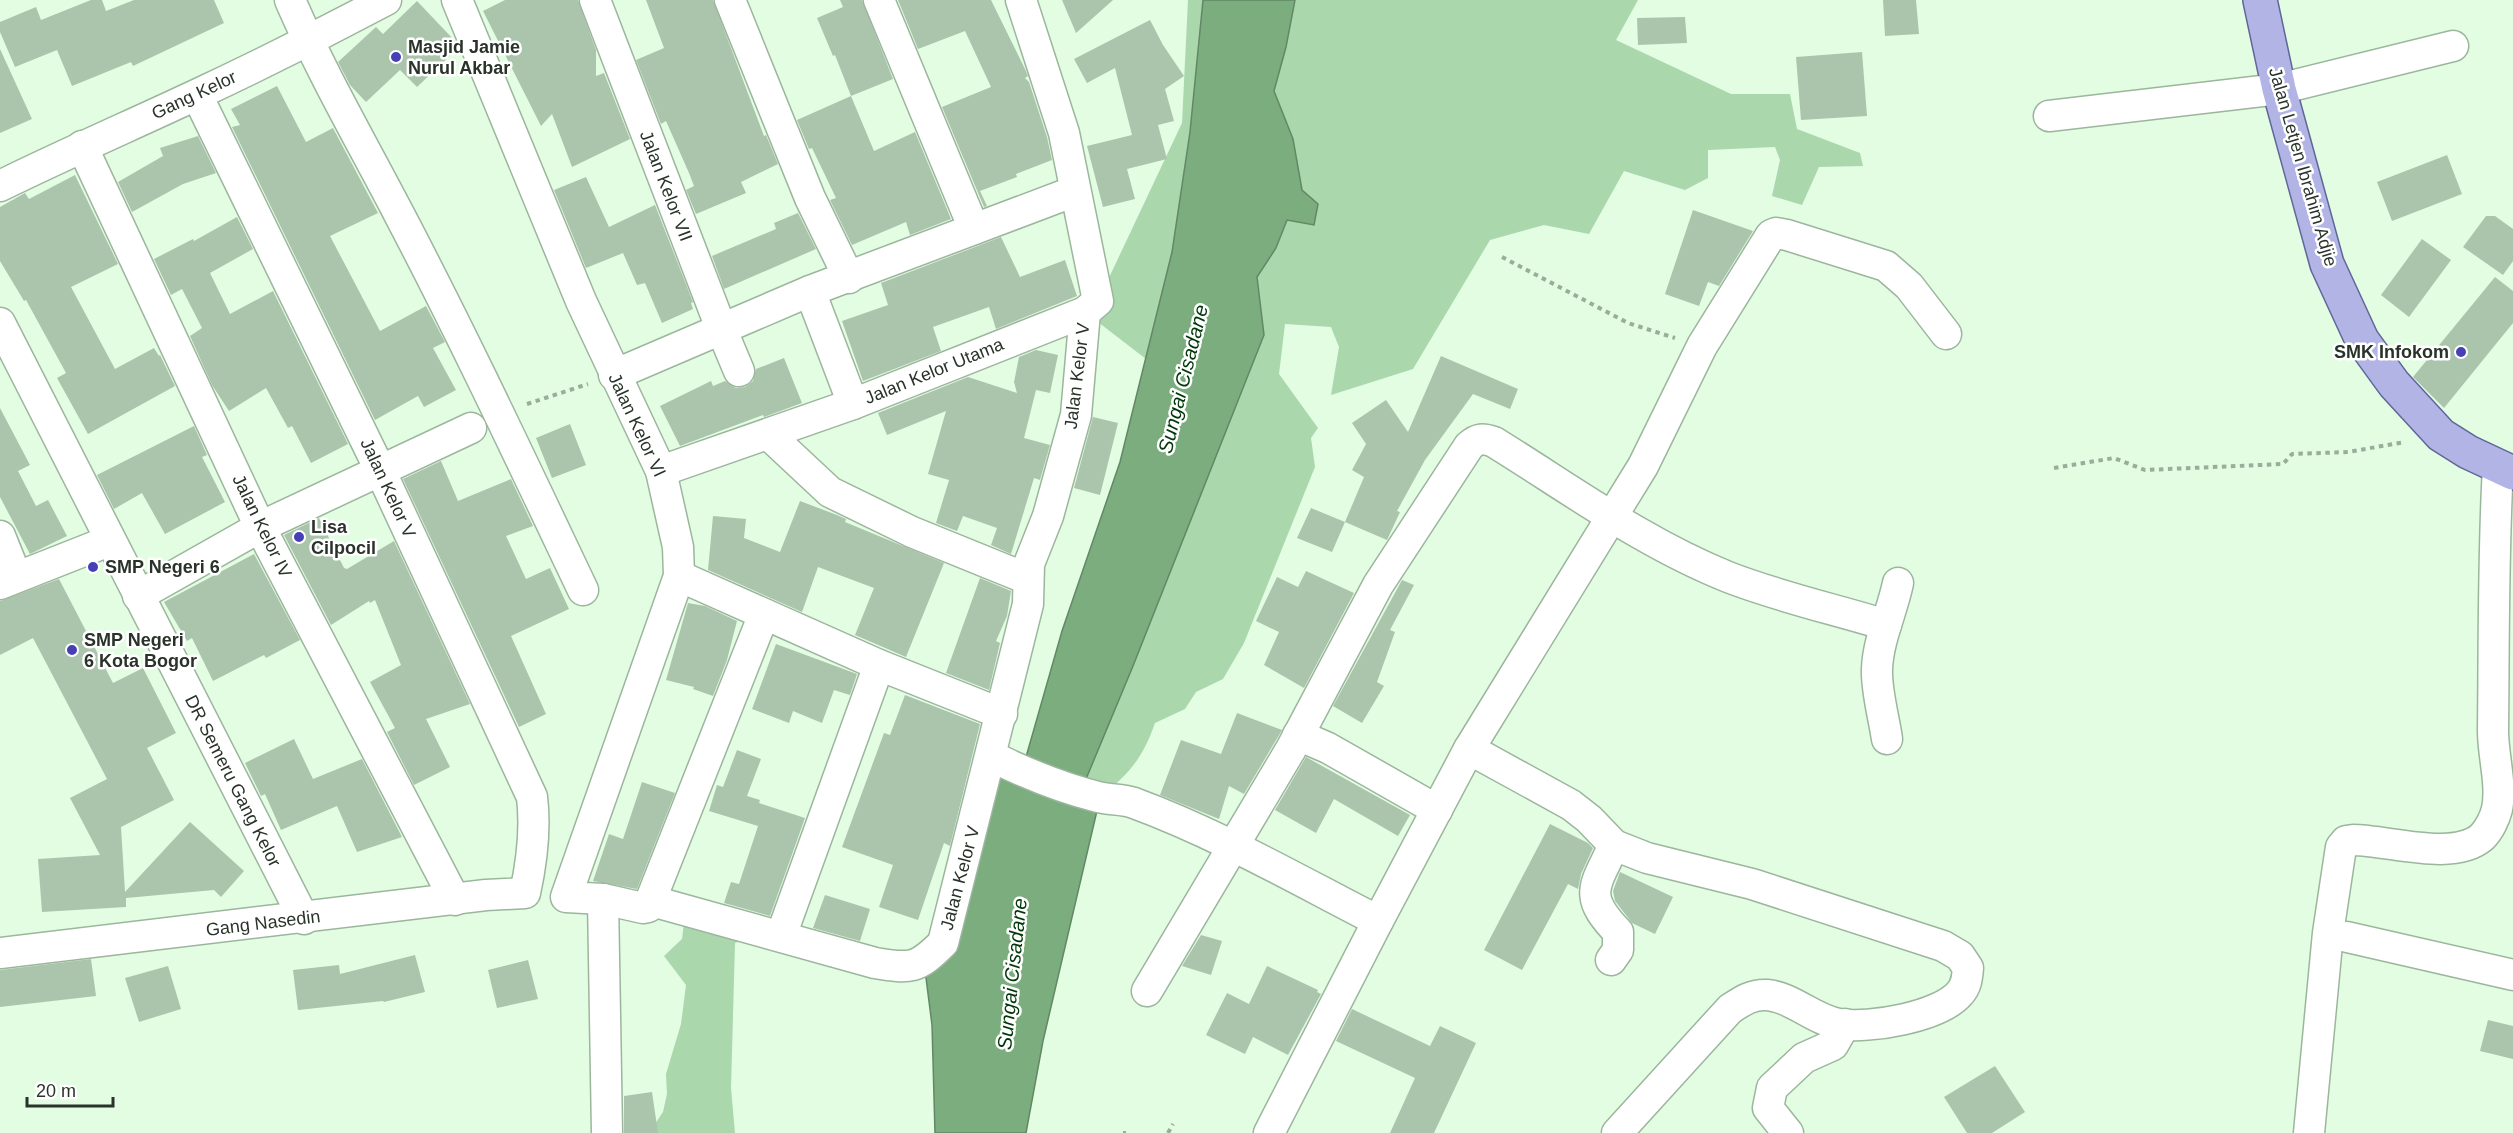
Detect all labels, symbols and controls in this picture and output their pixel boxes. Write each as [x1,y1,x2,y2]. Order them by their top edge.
place label: Masjid Jamie Nurul Akbar [408,37,520,78]
marker: Masjid Jamie Nurul Akbar [389,50,403,64]
street label: Jalan Letjen Ibrahim Adjie [2265,65,2341,269]
street label: Gang Kelor [149,67,239,123]
street label: Jalan Kelor VII [636,128,696,244]
water label: Sungai Cisadane [1154,302,1212,456]
street label: Jalan Kelor V [1061,322,1093,430]
street label: Jalan Kelor Utama [862,334,1007,408]
place label: SMK Infokom [2334,342,2449,362]
marker: SMK Infokom [2454,345,2468,359]
street label: Jalan Kelor VI [604,370,670,480]
street label: Jalan Kelor V [356,435,420,541]
street label: Jalan Kelor IV [228,471,296,581]
place label: Lisa Cilpocil [311,517,376,558]
marker: Lisa Cilpocil [292,530,306,544]
place label: SMP Negeri 6 [105,557,220,577]
marker: SMP Negeri 6 [86,560,100,574]
place label: SMP Negeri 6 Kota Bogor [84,630,197,671]
marker: SMP Negeri 6 Kota Bogor [65,643,79,657]
street label: DR Semeru Gang Kelor [181,692,285,870]
street label: Jalan Kelor V [936,824,984,932]
water label: Sungai Cisadane [993,897,1031,1051]
street label: Gang Nasedin [205,906,321,940]
scale bar [27,1070,112,1108]
text: 20 m [36,1081,76,1101]

